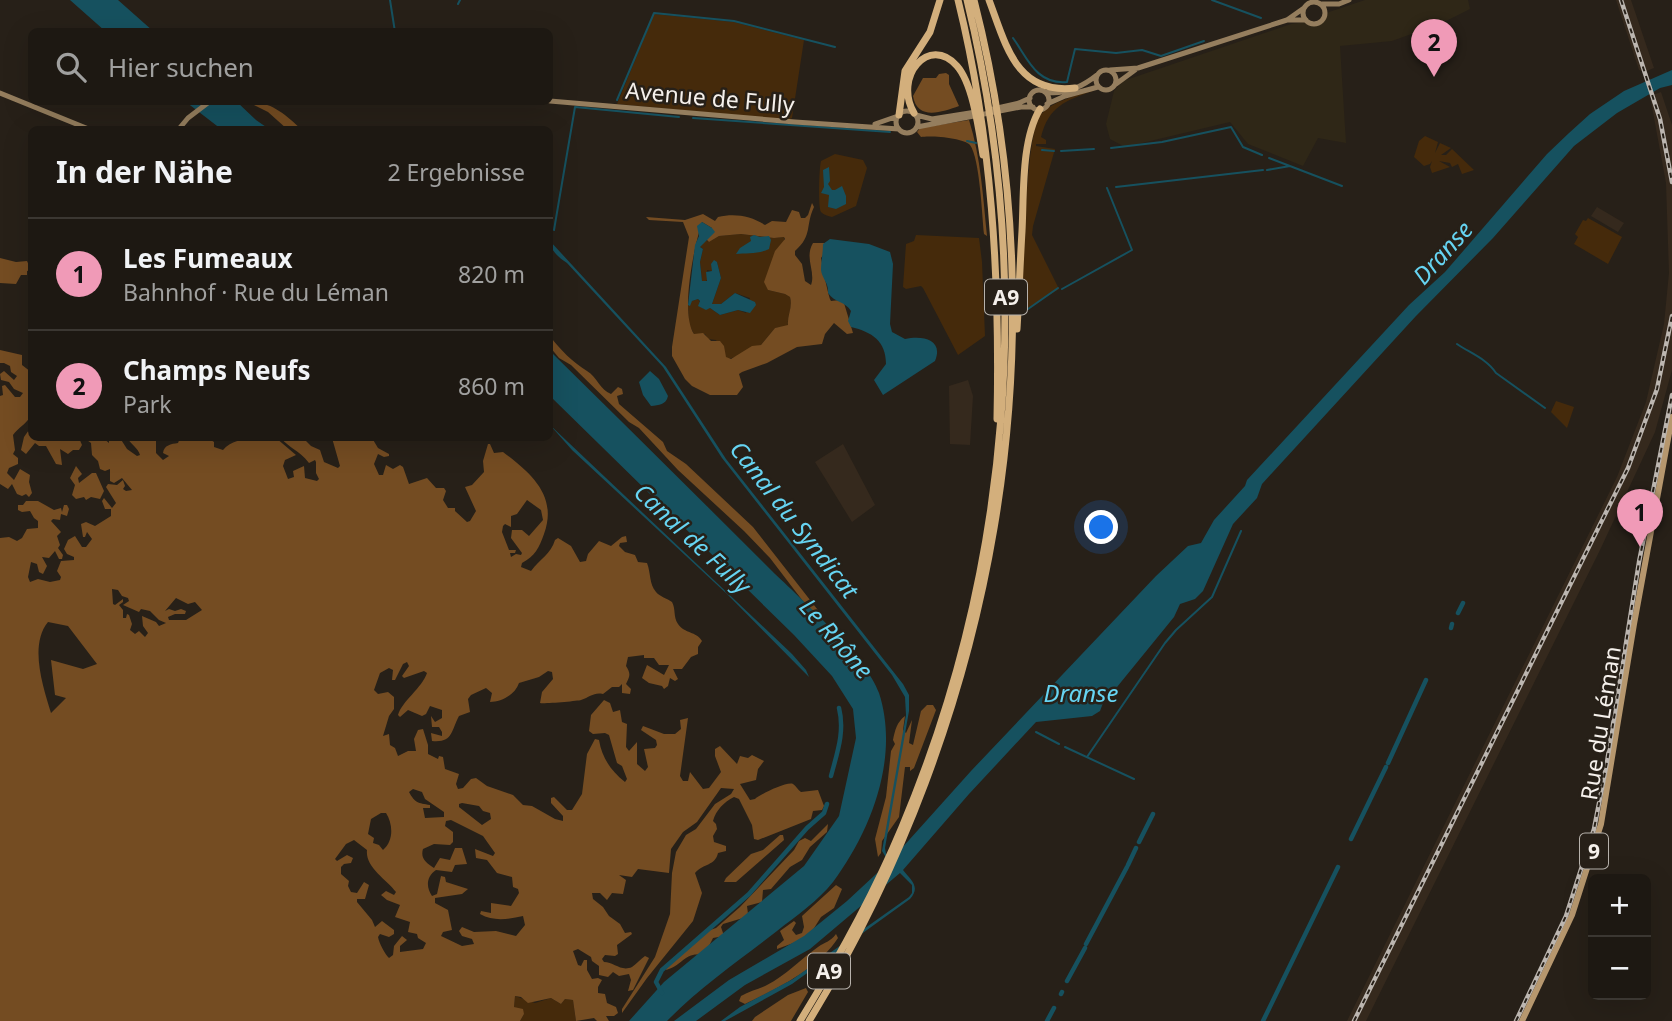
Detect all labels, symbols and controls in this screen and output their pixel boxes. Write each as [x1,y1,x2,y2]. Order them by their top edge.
pin: 2 [1411,19,1457,77]
search box [28,28,553,105]
icon: search [52,48,90,86]
text: Hier suchen [108,49,254,85]
street label: Avenue de Fully [624,74,796,120]
text: In der Nähe [56,151,233,192]
text: 2 Ergebnisse [387,156,525,188]
water label: Dranse [1405,213,1479,291]
text: Les Fumeaux [123,240,292,276]
text: 1 [72,258,86,290]
text: 820 m [458,258,525,290]
text: Bahnhof · Rue du Léman [123,276,389,308]
road number: A9 [985,280,1027,314]
text: Champs Neufs [123,352,310,388]
text: 2 [72,370,86,402]
text: 860 m [458,370,525,402]
text: Park [123,388,172,420]
water label: Canal du Syndicat [723,433,868,605]
water label: Canal de Fully [627,475,760,602]
pin: 1 [1617,489,1663,547]
your location [1084,510,1118,544]
water label: Le Rhône [793,591,881,685]
street label: Rue du Léman [1572,644,1628,802]
water label: Dranse [1044,676,1118,709]
road number: 9 [1580,834,1608,868]
map controls [1588,874,1651,1000]
button: + [1588,874,1651,937]
button: − [1588,937,1651,1000]
road number: A9 [808,954,850,988]

